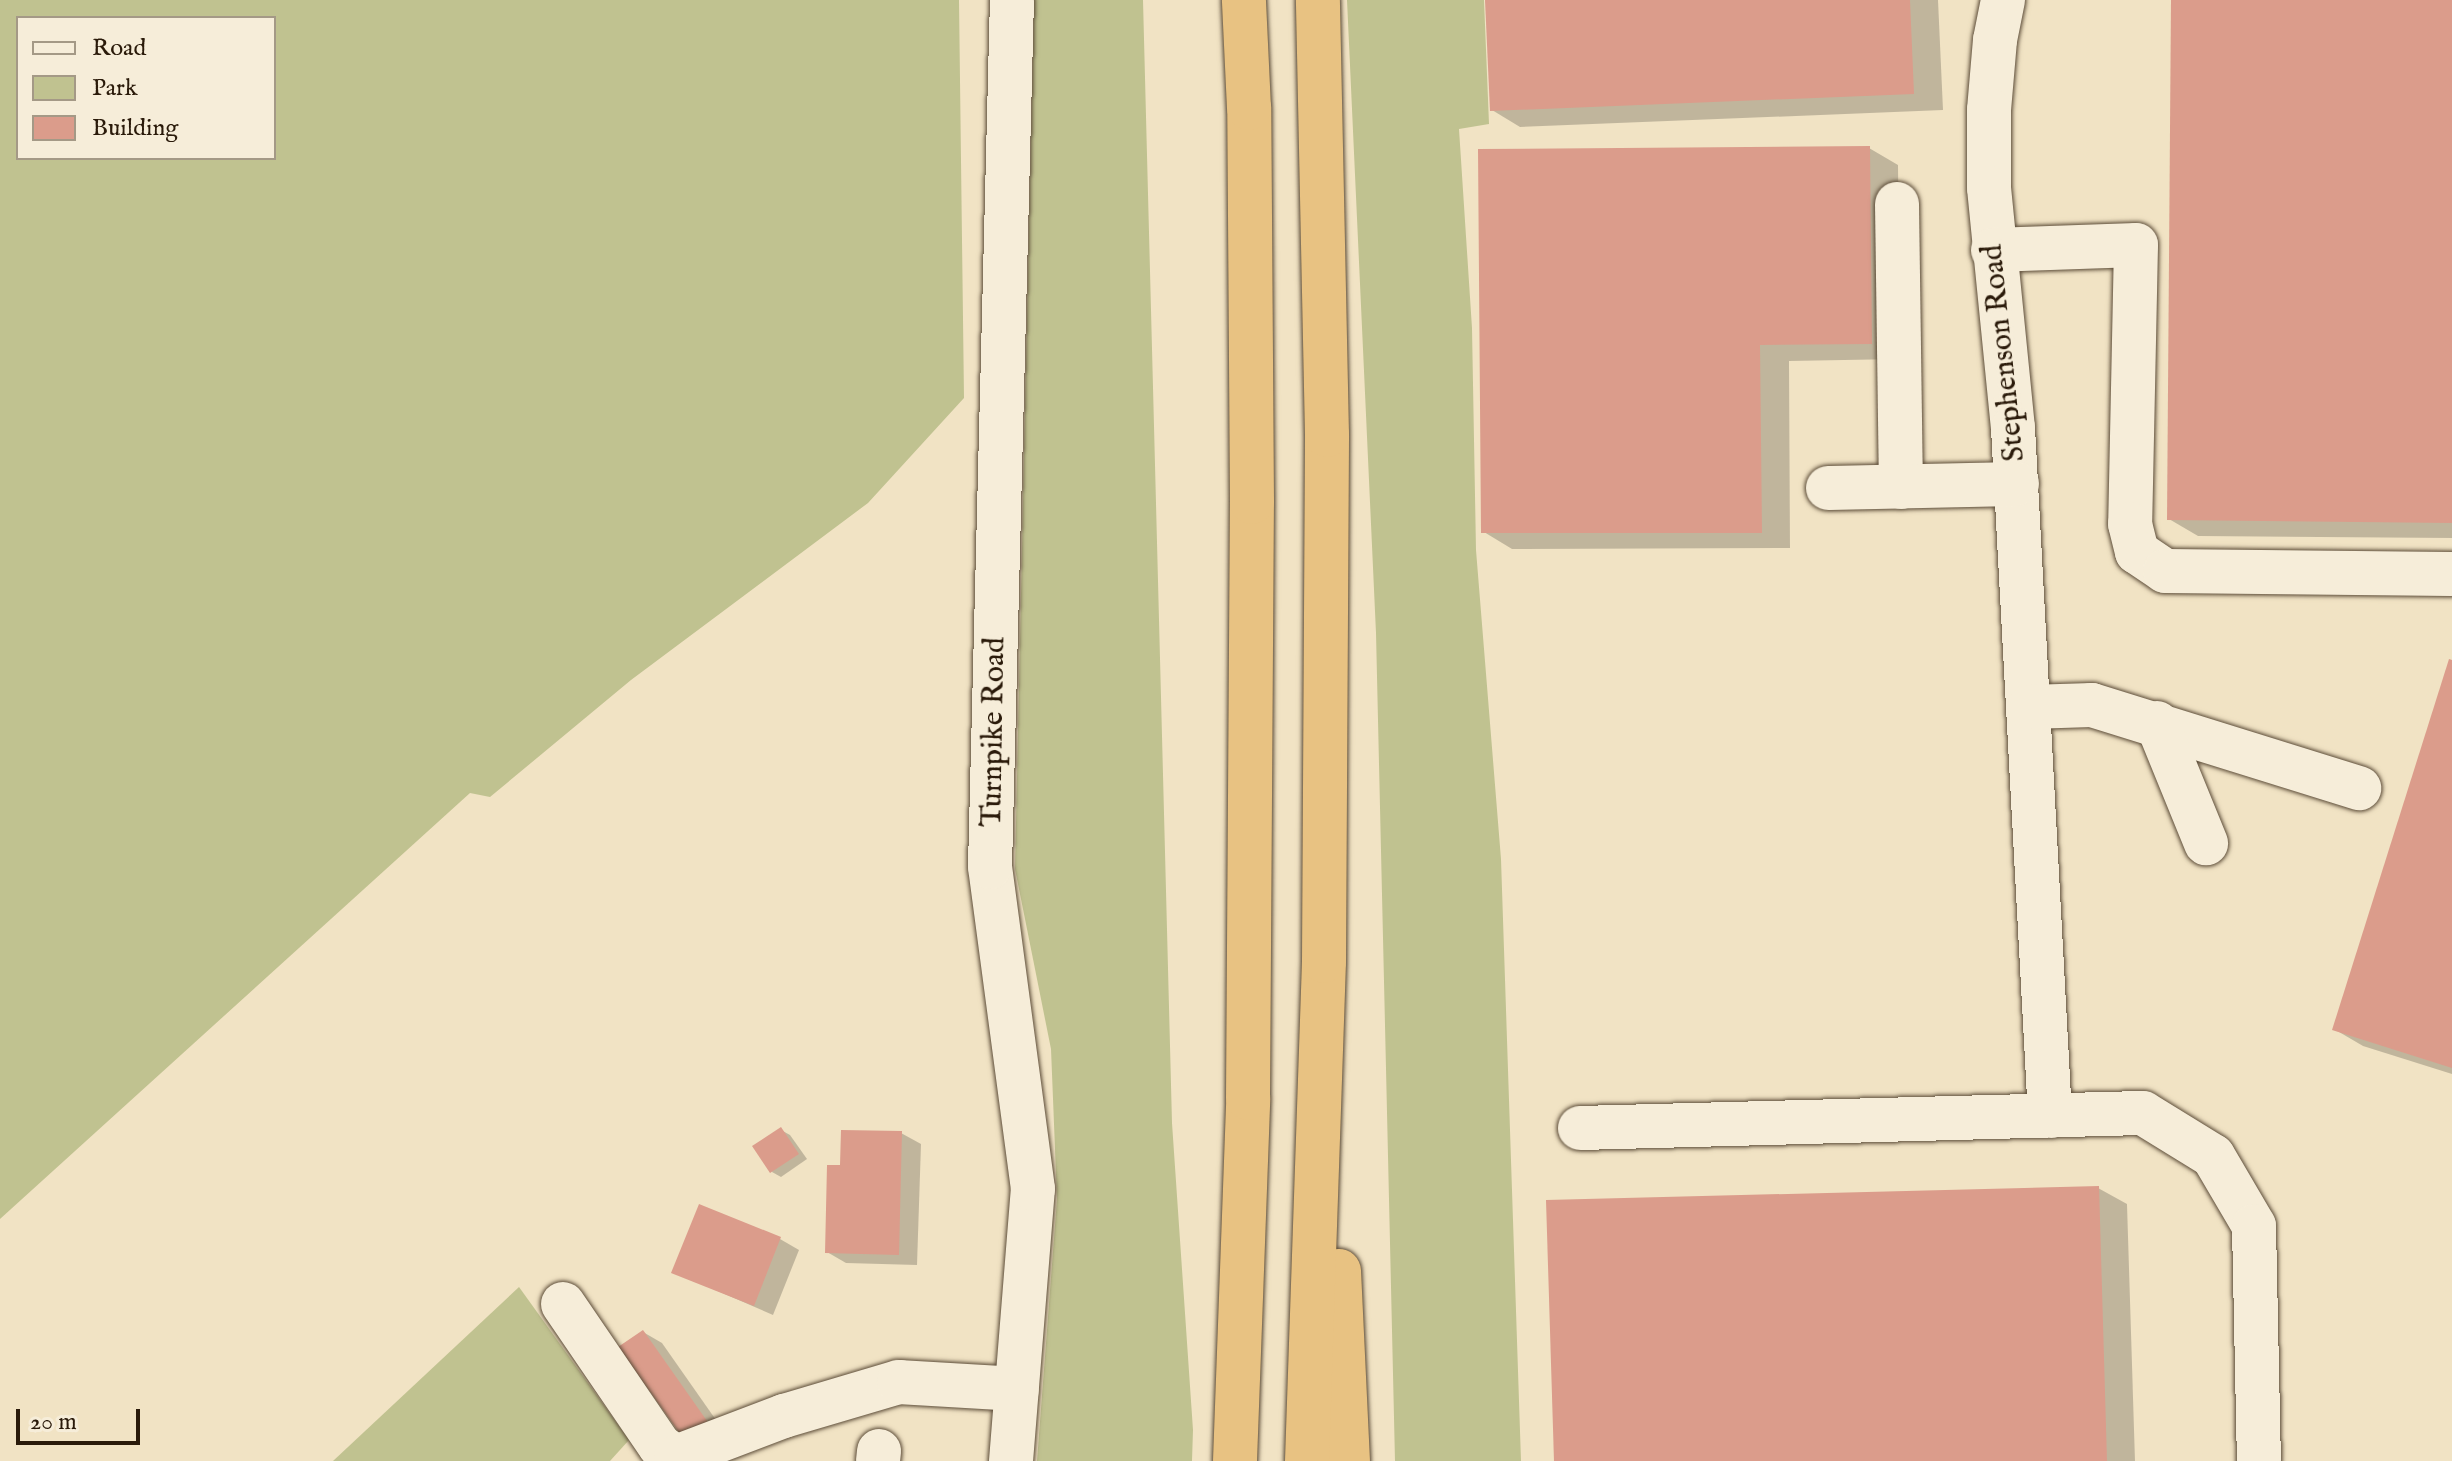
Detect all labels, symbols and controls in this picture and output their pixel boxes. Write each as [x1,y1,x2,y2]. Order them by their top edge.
legend [16,16,276,160]
text: Road [92,33,146,64]
text: Park [92,73,138,104]
text: Building [92,113,178,144]
street label: Stephenson Road [1975,243,2033,463]
street label: Turnpike Road [974,637,1014,827]
scale bar [20,1393,144,1443]
text: 20 m [30,1407,77,1438]

